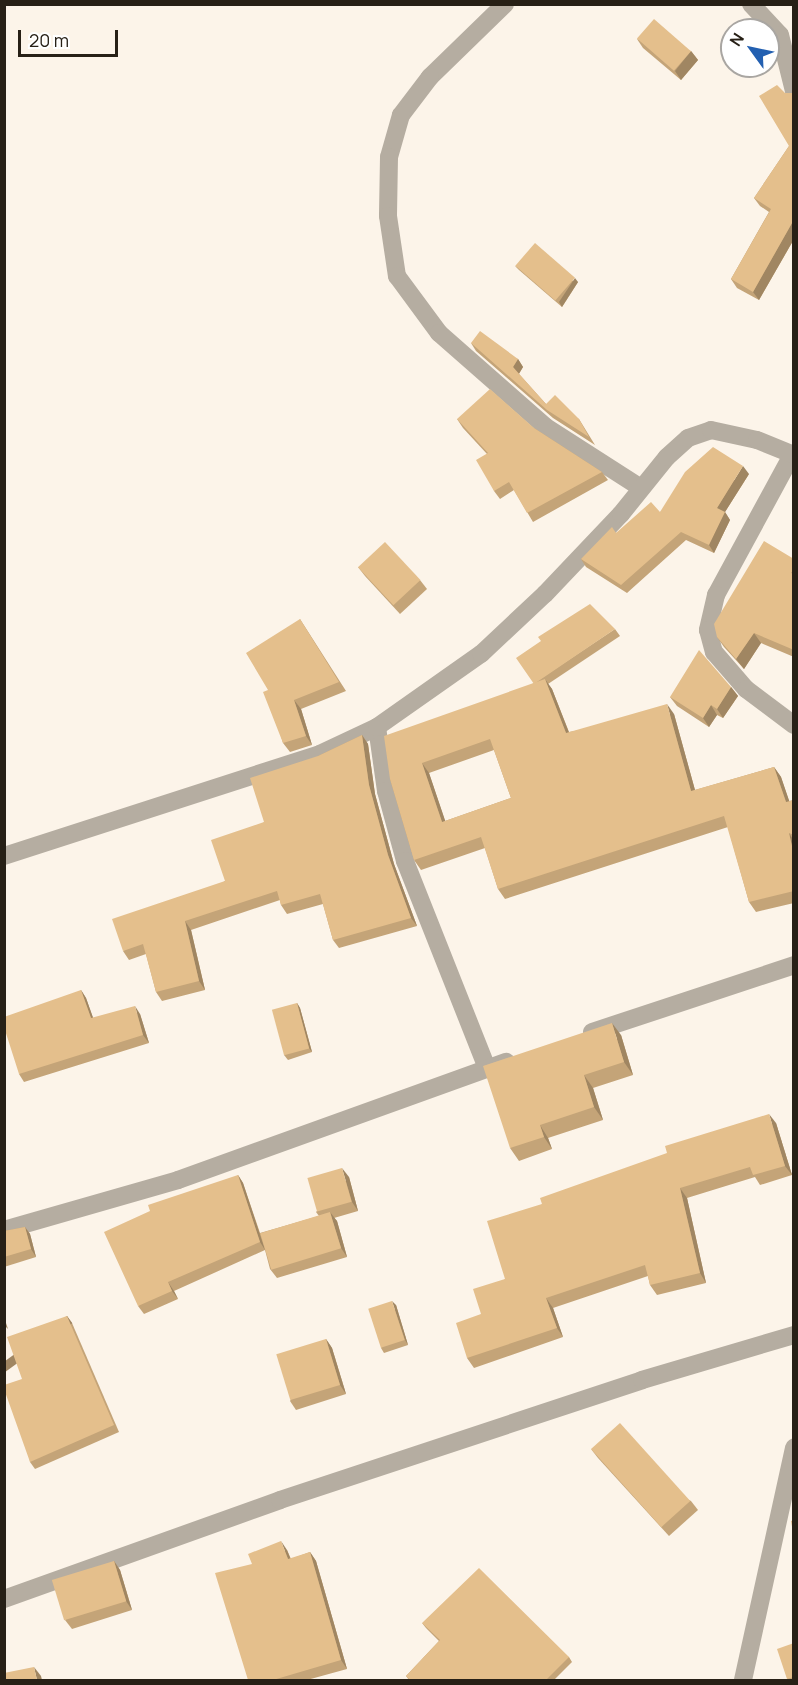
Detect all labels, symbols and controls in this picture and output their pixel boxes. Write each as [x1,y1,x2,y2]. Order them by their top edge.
scale bar [21,18,122,56]
north arrow [720,18,780,78]
text: 20 m [29,28,69,52]
text: N [724,28,749,50]

